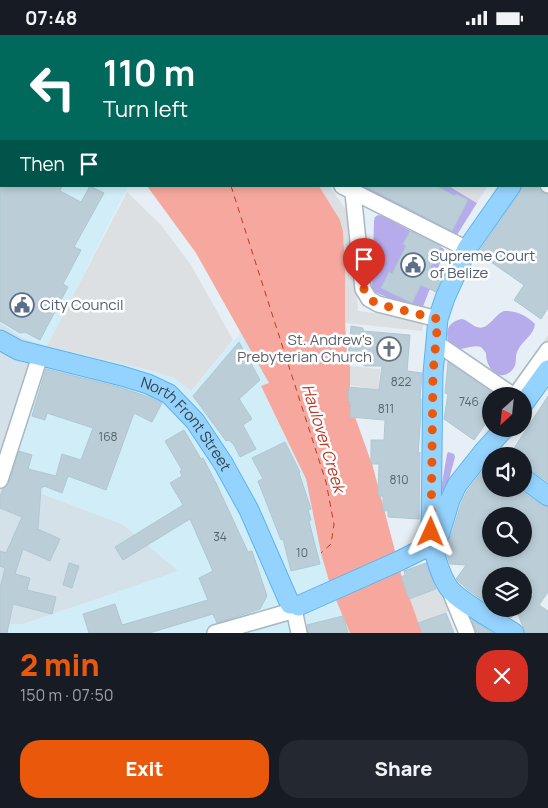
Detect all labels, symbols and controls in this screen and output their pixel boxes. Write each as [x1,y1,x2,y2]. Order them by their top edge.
text: 07:48 [25,5,77,31]
text: 110 m [103,49,195,97]
icon: left [20,55,85,120]
text: Turn left [103,94,188,124]
icon: arrive [75,150,103,178]
text: Then [20,151,65,177]
pin [343,238,385,289]
icon: arrive [350,245,378,273]
place label: Supreme Court of Belize [430,245,535,283]
public building icon: Supreme Court of Belize [400,252,426,278]
public building icon: City Council [9,292,35,318]
place label: City Council [40,294,123,315]
place label: St. Andrew's Prebyterian Church [237,329,372,367]
church icon: St. Andrew's Prebyterian Church [376,336,402,362]
street label: North Front Street [138,371,236,475]
house number: 822 [391,373,411,390]
water label: Haulover Creek [297,381,352,497]
north arrow [482,387,532,437]
map controls [482,387,532,617]
house number: 746 [459,393,479,410]
house number: 811 [378,400,394,417]
house number: 168 [98,428,118,445]
button: sound [482,447,532,497]
house number: 810 [390,471,408,488]
position arrow [404,505,456,557]
button: search [482,507,532,557]
house number: 34 [213,528,227,545]
house number: 10 [296,544,308,561]
button: layers [482,567,532,617]
text: 2 min [20,644,100,685]
button: close [476,650,528,702]
text: 150 m · 07:50 [20,684,114,706]
button: Exit [20,740,269,798]
button: Share [279,740,528,798]

